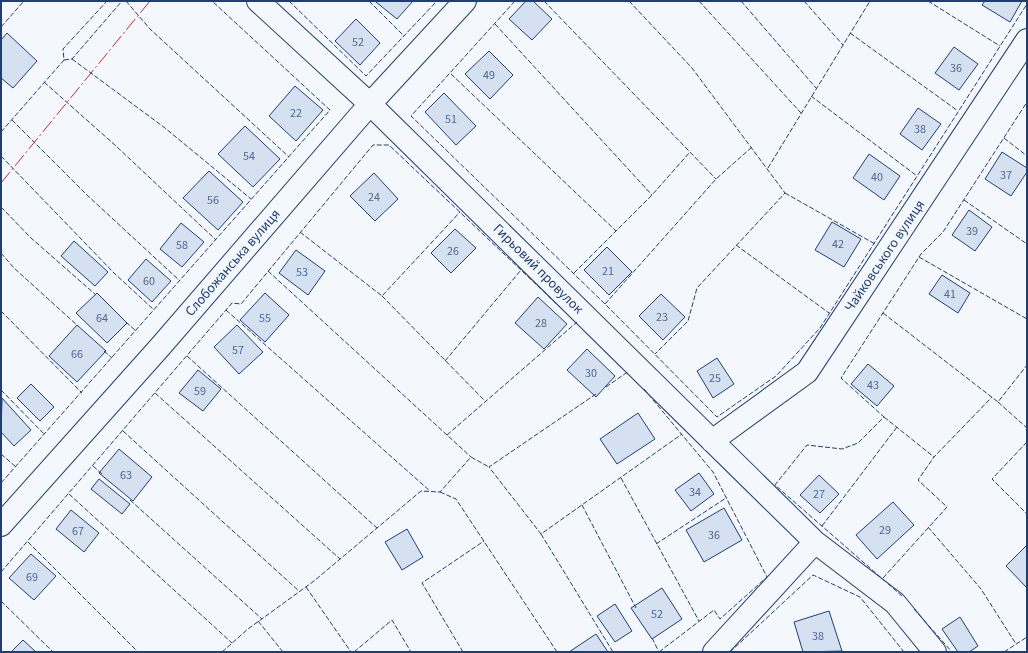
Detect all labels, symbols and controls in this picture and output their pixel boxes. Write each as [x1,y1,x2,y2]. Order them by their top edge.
house number: 52 [352,34,364,51]
house number: 36 [950,60,962,77]
house number: 49 [483,67,495,84]
house number: 22 [290,105,302,122]
house number: 51 [445,111,457,128]
house number: 38 [914,121,926,138]
house number: 54 [243,148,255,165]
house number: 37 [1000,167,1012,184]
house number: 40 [871,169,883,186]
house number: 24 [368,189,380,206]
house number: 56 [207,192,219,209]
street label: Чайковського вулиця [840,196,930,316]
street label: Слобожанська вулиця [181,205,285,321]
street label: Гирьовий провулок [488,219,588,319]
house number: 39 [966,223,978,240]
house number: 42 [832,236,844,253]
house number: 58 [176,237,188,254]
house number: 26 [447,243,459,260]
house number: 21 [602,263,614,280]
house number: 53 [296,264,308,281]
house number: 60 [143,273,155,290]
house number: 41 [944,286,956,303]
house number: 23 [656,309,668,326]
house number: 64 [96,310,108,327]
house number: 55 [259,310,271,327]
house number: 28 [535,315,547,332]
house number: 57 [232,342,244,359]
house number: 66 [71,346,83,363]
house number: 30 [585,365,597,382]
house number: 25 [709,370,721,387]
house number: 43 [867,377,879,394]
house number: 59 [194,383,206,400]
house number: 63 [120,467,132,484]
house number: 34 [689,484,701,501]
house number: 27 [813,486,825,503]
house number: 29 [879,522,891,539]
house number: 67 [72,523,84,540]
house number: 36 [708,527,720,544]
house number: 69 [26,569,38,586]
house number: 52 [651,606,663,623]
house number: 38 [812,628,824,645]

